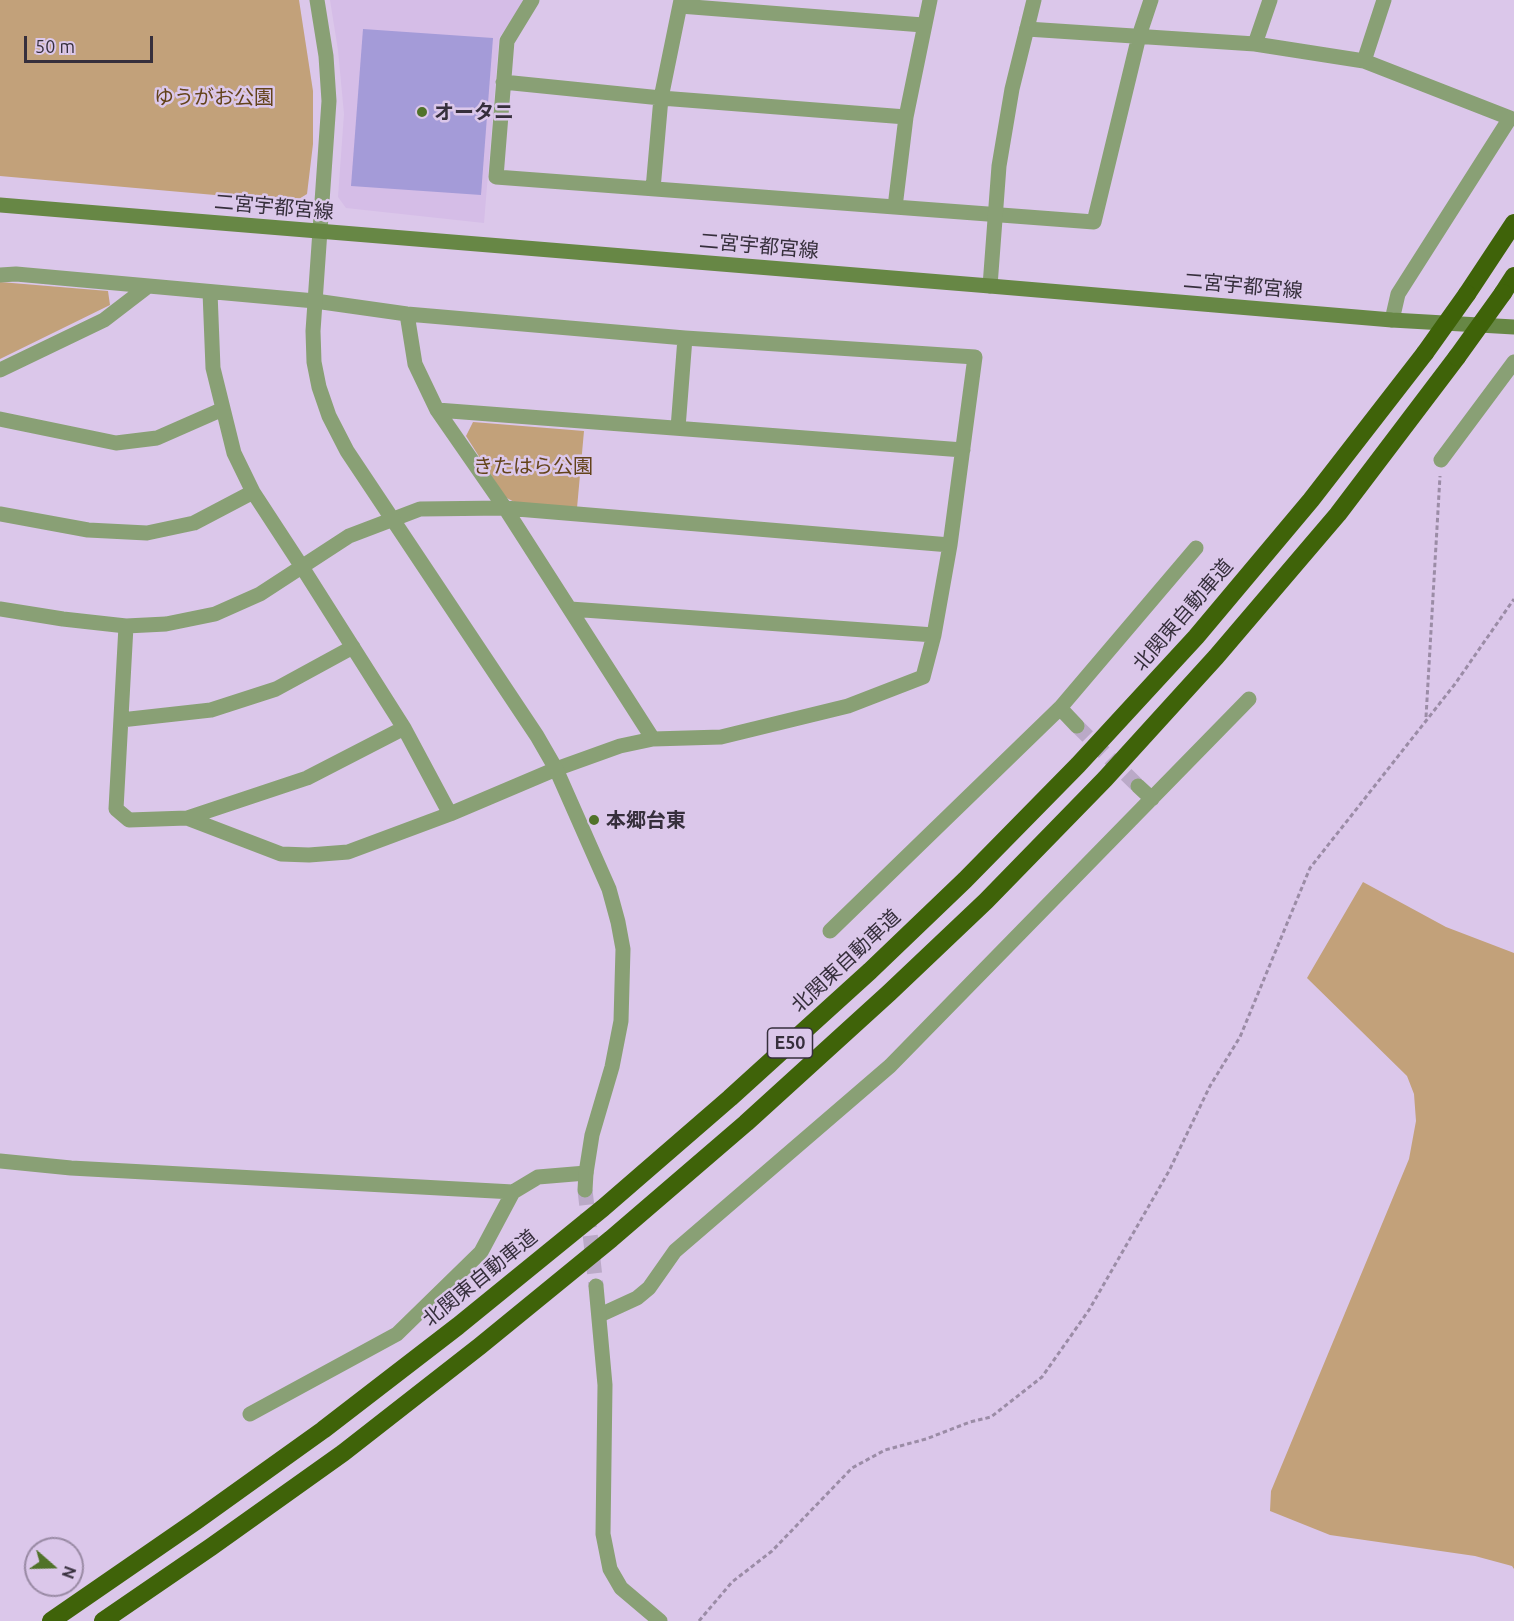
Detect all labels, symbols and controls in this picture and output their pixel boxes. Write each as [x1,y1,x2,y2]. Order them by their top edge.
scale bar [27,24,156,62]
text: 50 m [35,36,75,56]
park label: ゆうがお公園 [154,85,274,109]
place label: オータニ [434,100,514,124]
marker: オータニ [415,105,429,119]
street label: 二宮宇都宮線 [213,190,335,224]
street label: 二宮宇都宮線 [698,229,820,263]
street label: 二宮宇都宮線 [1182,269,1304,303]
park label: きたはら公園 [473,454,593,478]
street label: 北関東自動車道 [1128,554,1238,676]
place label: 本郷台東 [606,808,686,832]
marker: 本郷台東 [587,813,601,827]
street label: 北関東自動車道 [787,904,905,1018]
road number: E50 [768,1028,812,1058]
street label: 北関東自動車道 [418,1225,542,1331]
north arrow [24,1537,84,1597]
text: N [59,1564,80,1581]

